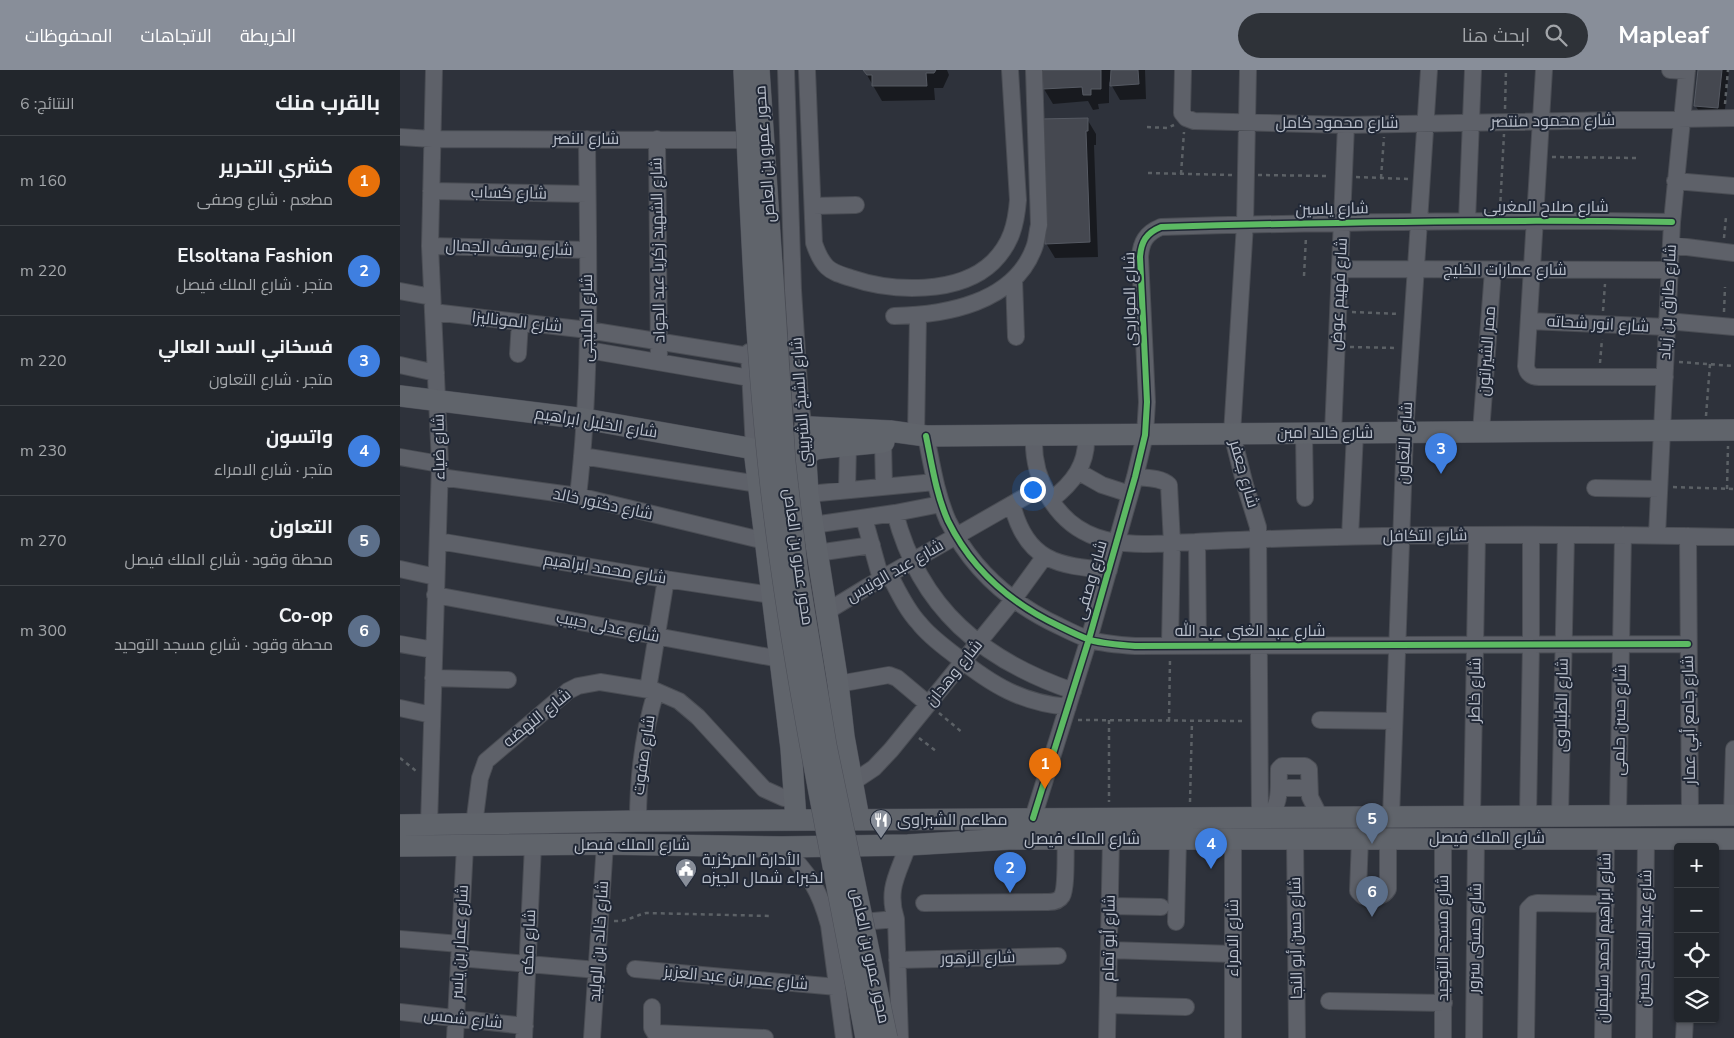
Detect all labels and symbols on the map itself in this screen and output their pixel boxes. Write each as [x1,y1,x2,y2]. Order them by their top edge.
street label: محور عمرو بن العاص [749,85,781,223]
street label: شارع محمود منتصر [1490,109,1615,133]
street label: شارع محمود كامل [1275,112,1399,134]
street label: شارع النصر [552,128,619,150]
street label: شارع الشهيد زكريا عبد الجواد [645,157,671,343]
street label: شارع كساب [471,181,547,205]
street label: شارع صلاح المغربى [1483,196,1609,218]
street label: شارع ياسين [1295,197,1369,221]
street label: شارع يوسف الجمال [445,235,573,261]
street label: شارع فهيم عوض [1325,237,1353,351]
street label: شارع طارق بن زياد [1654,244,1682,360]
street label: شارع المواردى [1118,252,1142,346]
street label: شارع عمارات الخليج [1443,259,1567,281]
street label: شارع المليجى [576,274,598,362]
street label: ممر الشيراتون [1473,305,1501,397]
street label: شارع الموناليزا [471,306,563,338]
street label: شارع انور شحاته [1546,310,1650,338]
street label: شارع الشيخ الشربينى [785,336,817,468]
street label: شارع التعاون [1392,401,1418,485]
street label: شارع الخليل ابراهيم [533,402,659,444]
street label: شارع ضياء [427,414,451,480]
street label: شارع خالد امين [1277,422,1373,444]
pin: 3 [1425,433,1457,474]
street label: شارع جعفر [1224,437,1264,510]
your location [1020,477,1046,503]
street label: شارع دكتور خالد [551,483,655,525]
street label: محور عمرو بن العاص [778,487,818,627]
street label: شارع التكافل [1382,524,1468,548]
street label: شارع عبد الونيس [842,534,948,608]
street label: شارع وصفى [1069,538,1113,622]
street label: شارع محمد ابراهيم [542,548,668,590]
street label: شارع عدلى حبيب [554,606,662,648]
street label: شارع عبد الغنى عبد الله [1175,620,1325,642]
street label: شارع وهدان [920,635,988,711]
street label: شارع جامع أبي عمار [1677,655,1703,786]
street label: شارع خاطر [1463,657,1487,724]
street label: شارع الطبلاوى [1550,658,1574,752]
street label: شارع حسن حلمى [1608,664,1632,776]
street label: شارع النهضه [498,684,576,752]
street label: شارع صفوت [628,714,660,796]
pin: 1 [1029,748,1061,789]
pin: 5 [1356,803,1388,844]
restaurant icon: مطاعم الشبراوى [869,808,893,839]
place label: مطاعم الشبراوى [897,809,1007,831]
street label: شارع الملك فيصل [1429,827,1545,849]
street label: شارع الملك فيصل [1024,828,1140,850]
pin: 4 [1195,828,1227,869]
street label: شارع الملك فيصل [574,834,690,856]
place label: الأدارة المركزية لخبراء شمال الجيزه [702,849,823,889]
pin: 2 [994,852,1026,893]
street label: شارع ابراهيم احمد سليمان [1592,853,1616,1023]
public building icon: الأدارة المركزية لخبراء شمال الجيزه [674,857,698,888]
street label: شارع عبد الفتاح حسن [1633,869,1657,1007]
street label: شارع مسجد التوحيد [1432,875,1454,1001]
pin: 6 [1356,876,1388,917]
street label: شارع حسن أبو النجا [1284,877,1308,999]
street label: شارع خالد بن الوليد [584,880,614,1002]
street label: شارع حسنى سرور [1463,883,1487,994]
street label: شارع عمار بن ياسر [446,884,474,1001]
street label: محور عمرو بن العاص [845,886,895,1026]
street label: شارع أبو تمام [1097,894,1121,982]
street label: شارع الامراء [1222,899,1244,977]
street label: شارع مكه [517,909,541,975]
street label: شارع الزهور [939,946,1016,970]
street label: شارع عمر بن عبد العزيز [662,961,809,995]
street label: شارع شمس [423,1004,503,1034]

